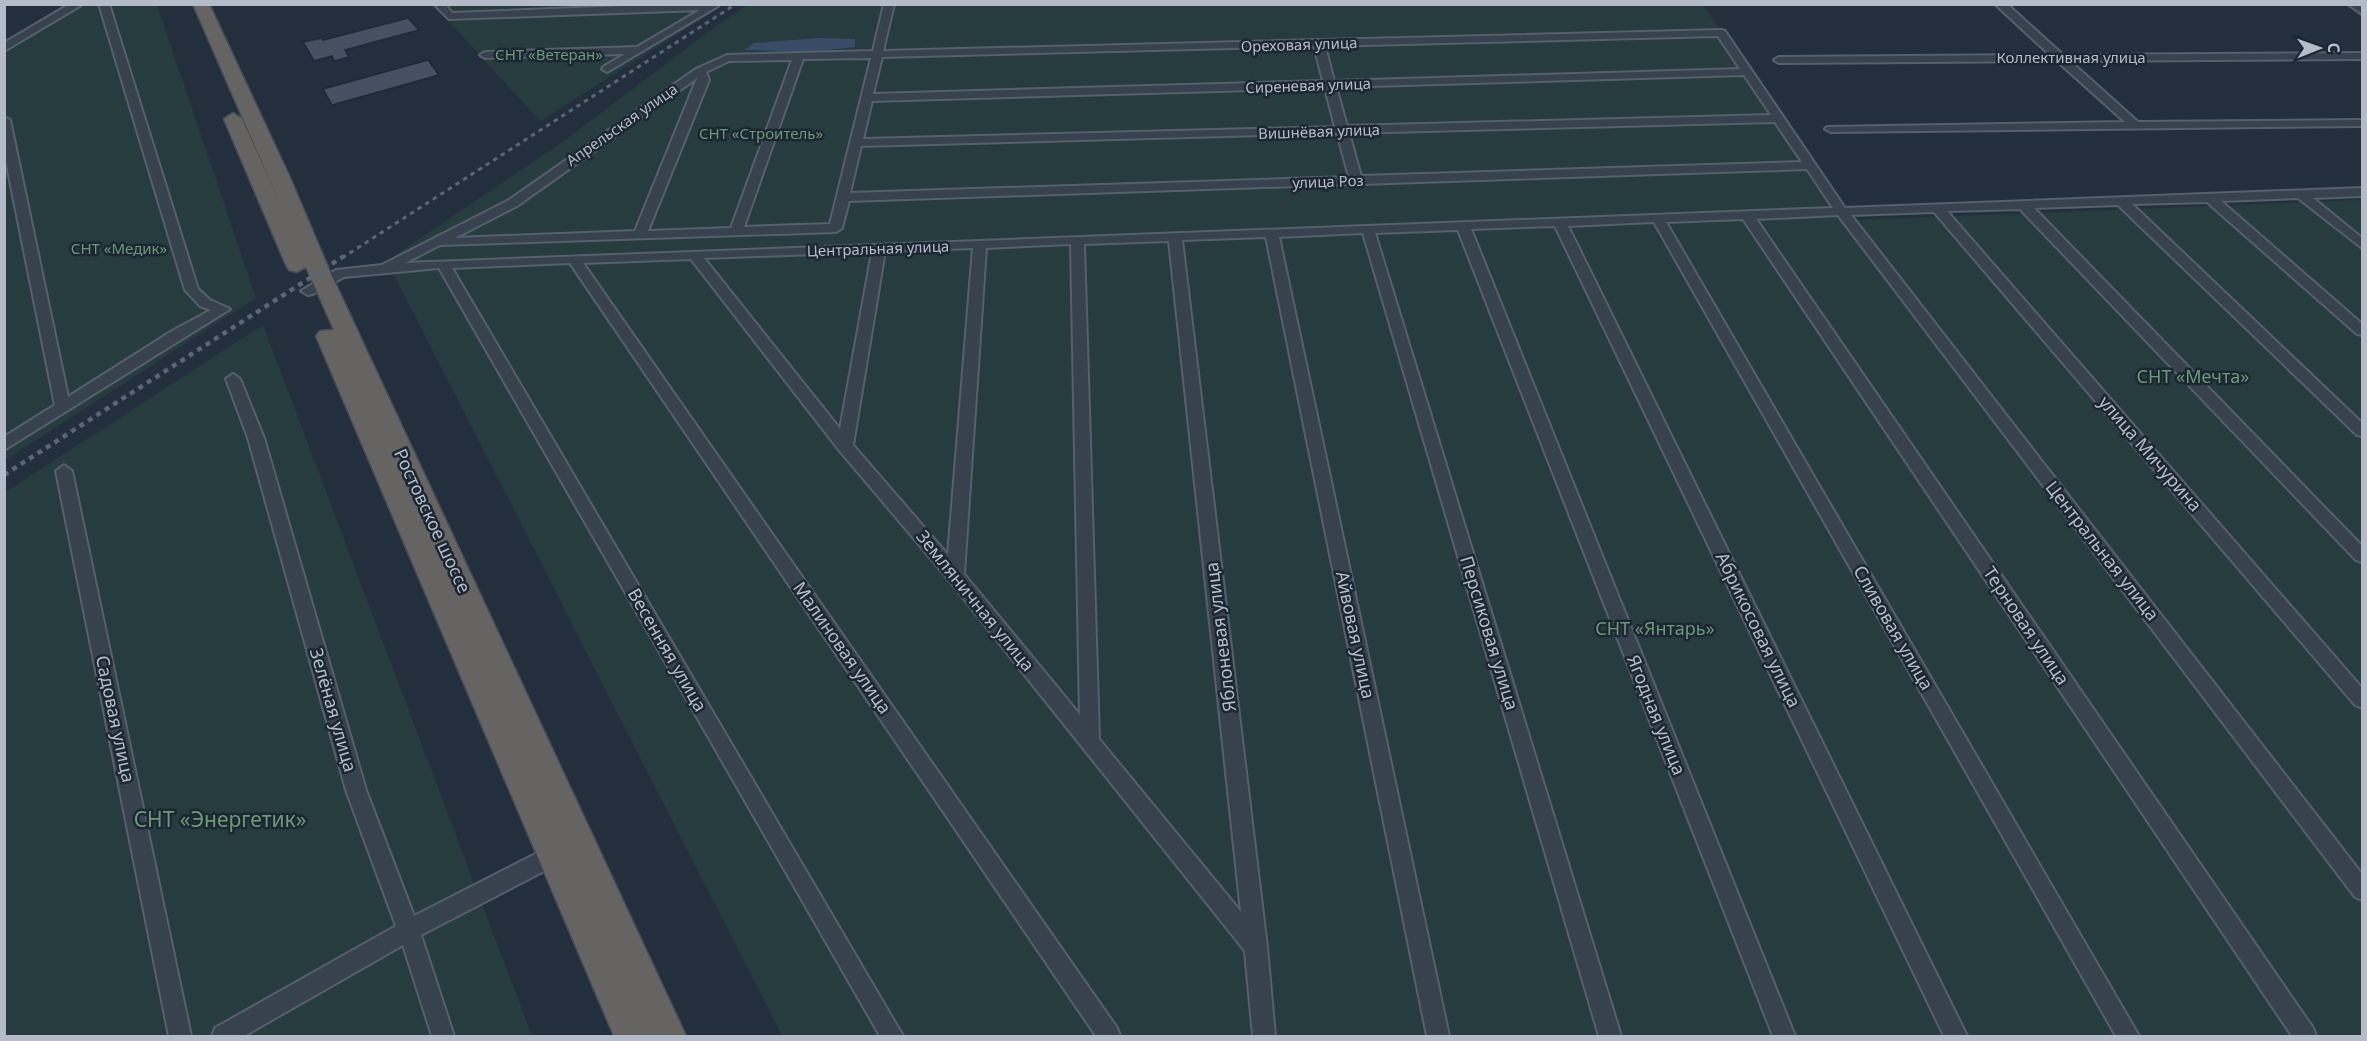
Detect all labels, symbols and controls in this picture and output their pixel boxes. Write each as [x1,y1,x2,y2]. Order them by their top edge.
north arrow [2289,18,2349,78]
street label: Ореховая улица [1240,32,1358,56]
text: С [2323,42,2345,53]
park label: СНТ «Ветеран» [495,44,603,64]
street label: Коллективная улица [1996,47,2146,67]
street label: Сиреневая улица [1245,73,1371,97]
street label: Апрельская улица [562,78,681,170]
street label: Вишнёвая улица [1258,119,1380,143]
park label: СНТ «Строитель» [699,123,823,143]
street label: улица Роз [1292,170,1364,192]
street label: Центральная улица [806,236,950,260]
park label: СНТ «Медик» [71,238,168,258]
park label: СНТ «Мечта» [2137,364,2249,388]
street label: улица Мичурина [2094,390,2208,516]
street label: Ростовское шоссе [389,444,477,597]
street label: Центральная улица [2041,476,2165,625]
street label: Земляничная улица [911,525,1040,676]
street label: Абрикосовая улица [1711,548,1807,711]
street label: Персиковая улица [1455,553,1525,713]
street label: Яблоневая улица [1199,561,1241,713]
street label: Сливовая улица [1848,561,1939,694]
street label: Терновая улица [1978,561,2075,689]
street label: Айвовая улица [1331,569,1381,701]
street label: Малиновая улица [788,577,897,718]
street label: Весенняя улица [623,583,713,716]
park label: СНТ «Янтарь» [1595,616,1715,640]
street label: Зелёная улица [305,645,363,775]
street label: Ягодная улица [1622,651,1692,778]
street label: Садовая улица [91,653,141,785]
park label: СНТ «Энергетик» [134,805,306,833]

